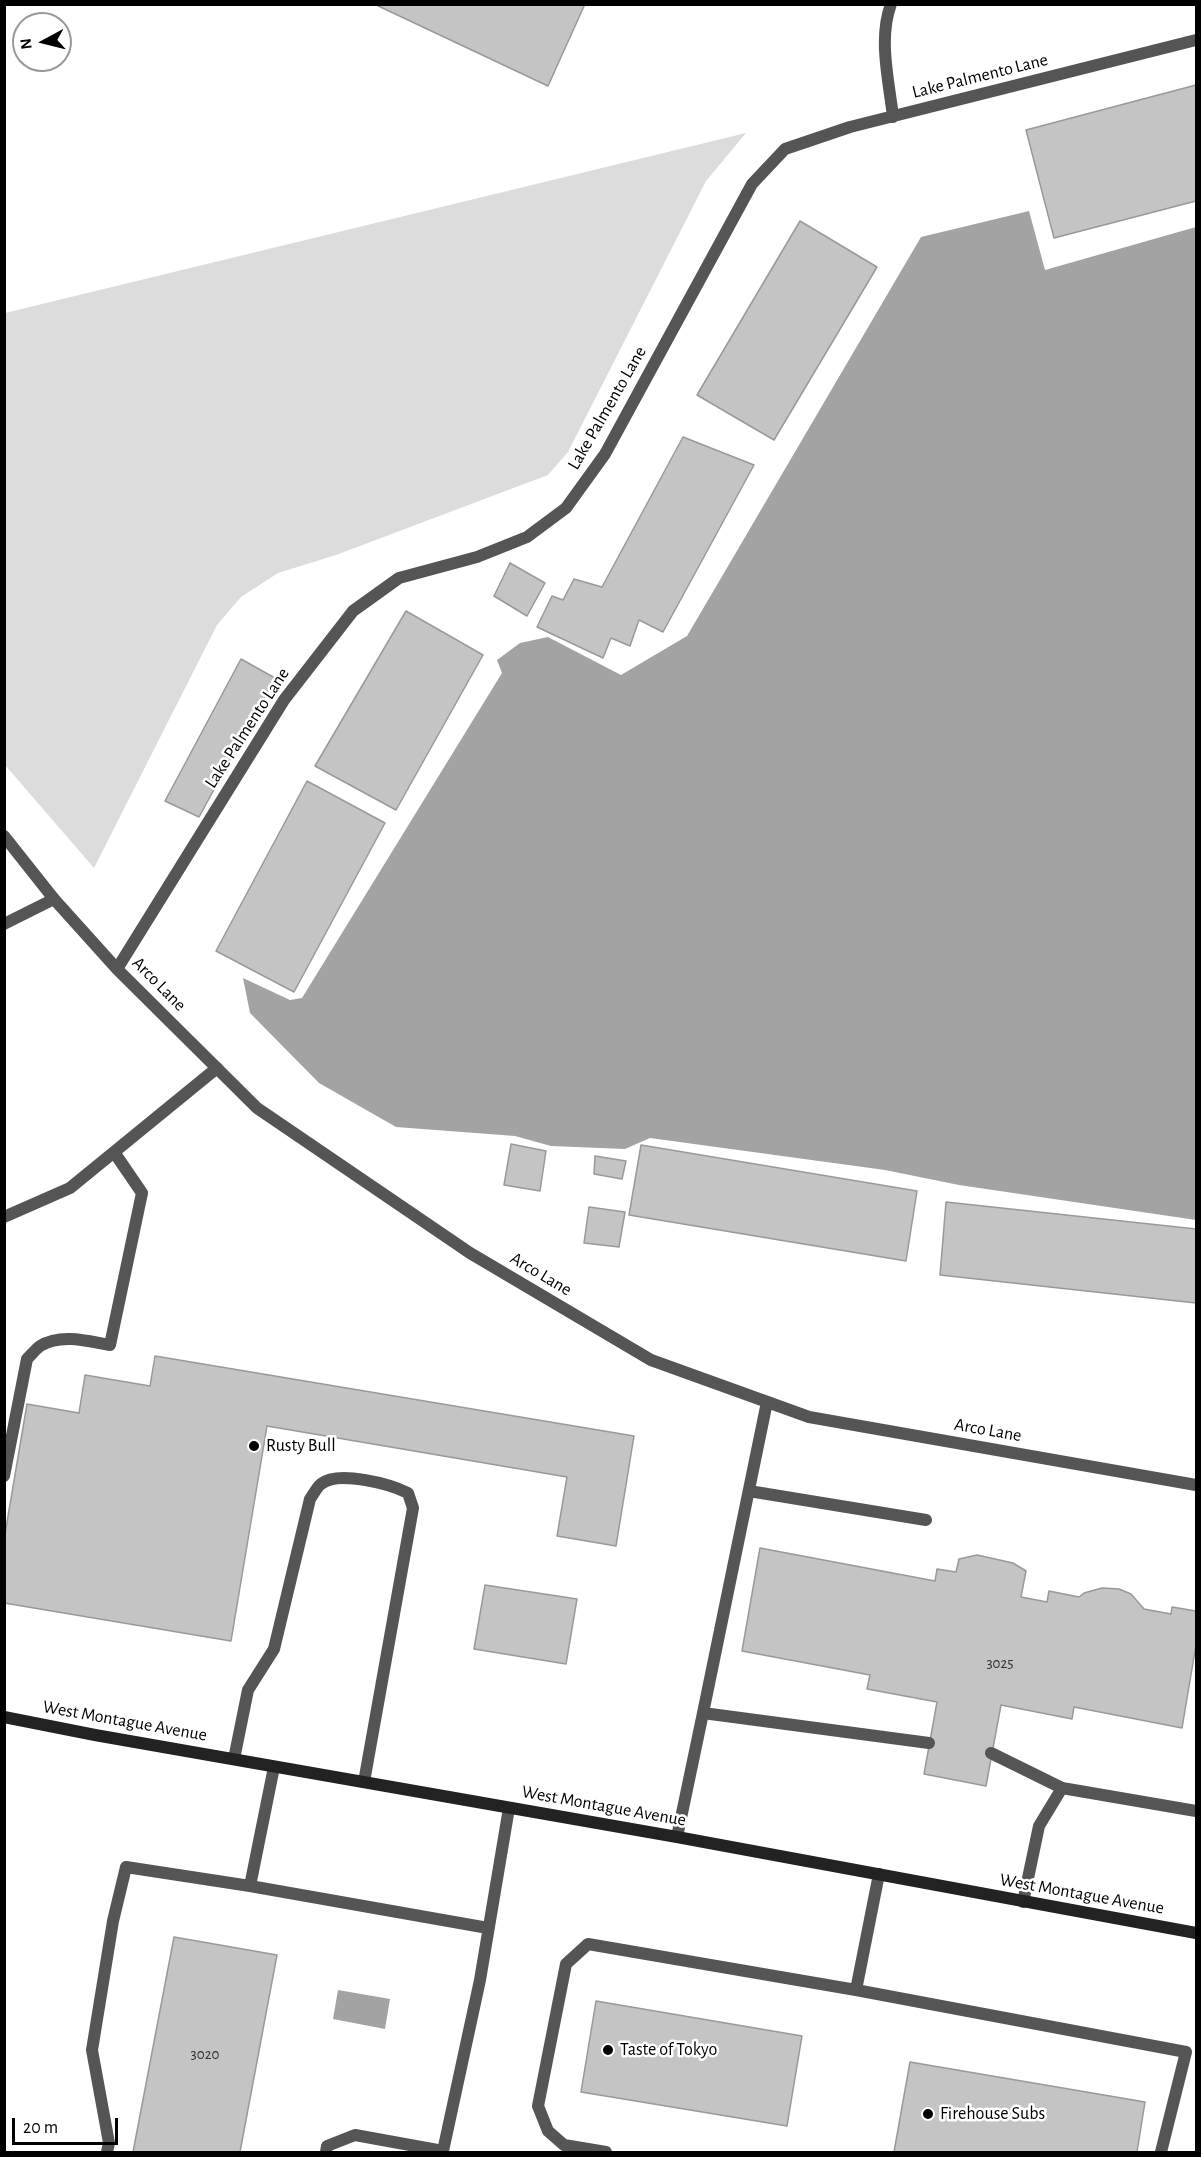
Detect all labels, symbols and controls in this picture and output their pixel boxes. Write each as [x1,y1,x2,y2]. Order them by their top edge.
north arrow [12,12,72,72]
text: N [18,37,35,50]
street label: Lake Palmento Lane [910,49,1050,103]
street label: Lake Palmento Lane [563,342,651,474]
street label: Lake Palmento Lane [200,664,294,792]
street label: Arco Lane [127,952,191,1016]
street label: Arco Lane [506,1247,576,1301]
street label: Arco Lane [953,1413,1023,1447]
place label: Rusty Bull [266,1435,336,1457]
marker: Rusty Bull [247,1439,261,1453]
house number: 3025 [986,1654,1014,1672]
street label: West Montague Avenue [41,1696,209,1746]
street label: West Montague Avenue [520,1781,688,1831]
street label: West Montague Avenue [998,1869,1166,1919]
place label: Taste of Tokyo [620,2039,717,2061]
marker: Taste of Tokyo [601,2043,615,2057]
house number: 3020 [191,2045,219,2063]
place label: Firehouse Subs [940,2103,1045,2125]
scale bar [15,2106,122,2144]
marker: Firehouse Subs [921,2107,935,2121]
text: 20 m [23,2119,58,2137]

